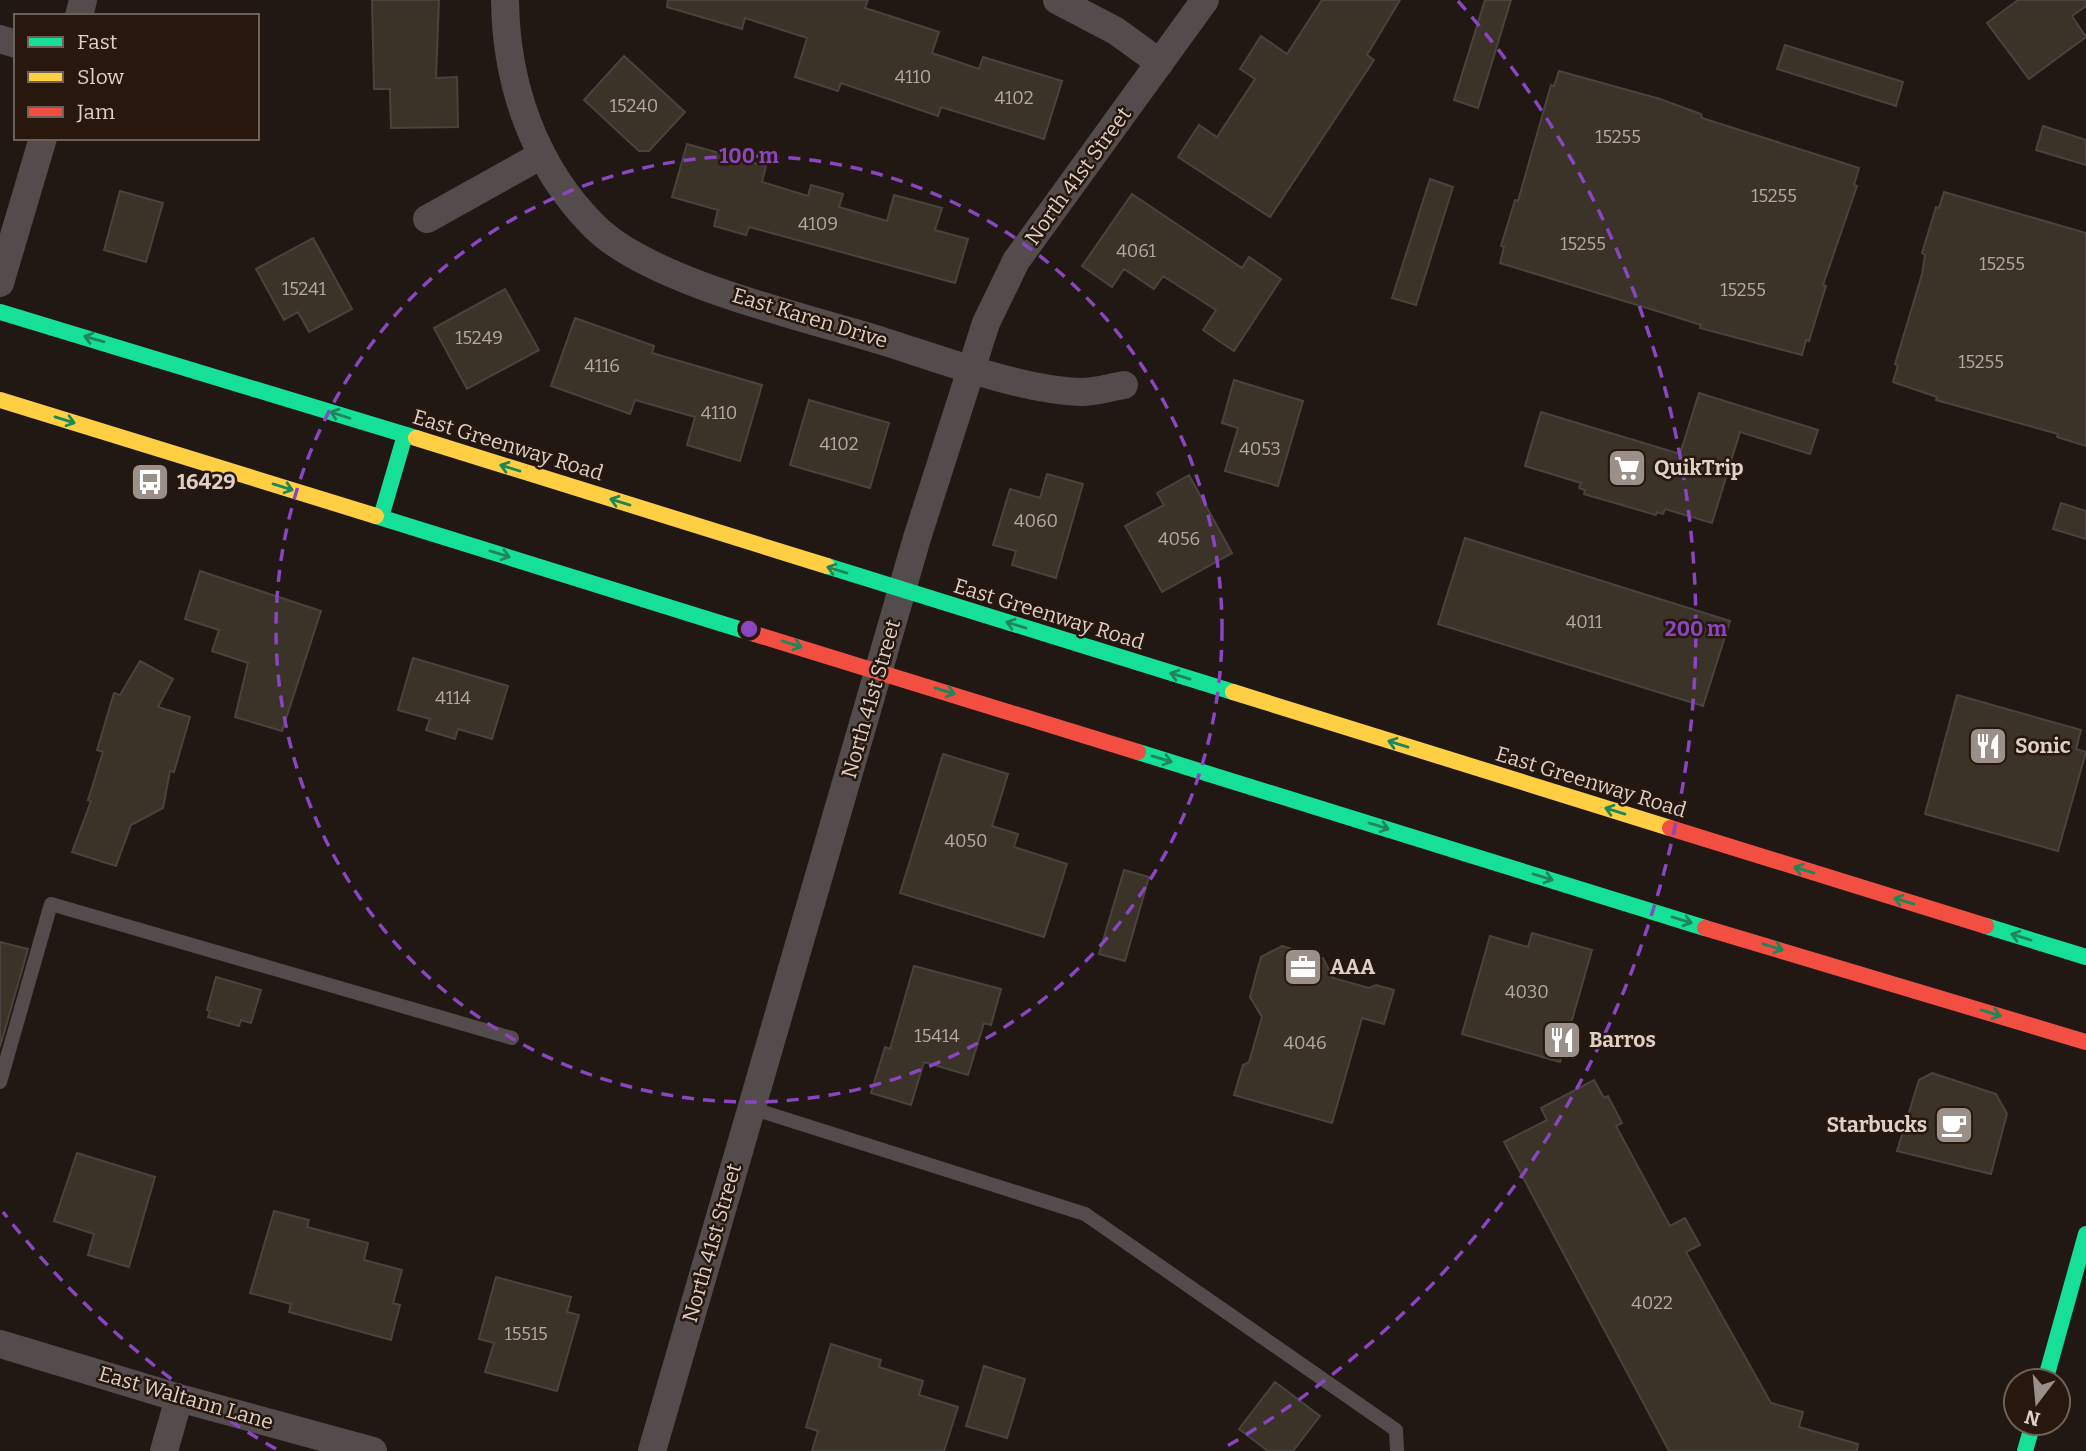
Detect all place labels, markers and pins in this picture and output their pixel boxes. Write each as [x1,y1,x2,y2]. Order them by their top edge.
supermarket icon: QuikTrip [1606,447,1648,489]
place label: QuikTrip [1654,455,1744,481]
bus stop icon: 16429 [129,461,171,503]
place label: 16429 [177,469,236,495]
centre of rings [737,617,761,641]
restaurant icon: Sonic [1967,725,2009,767]
place label: Sonic [2015,733,2071,759]
office icon: AAA [1282,946,1324,988]
place label: AAA [1330,954,1375,980]
restaurant icon: Barros [1541,1019,1583,1061]
place label: Barros [1589,1027,1656,1053]
cafe icon: Starbucks [1933,1104,1975,1146]
place label: Starbucks [1826,1112,1927,1138]

